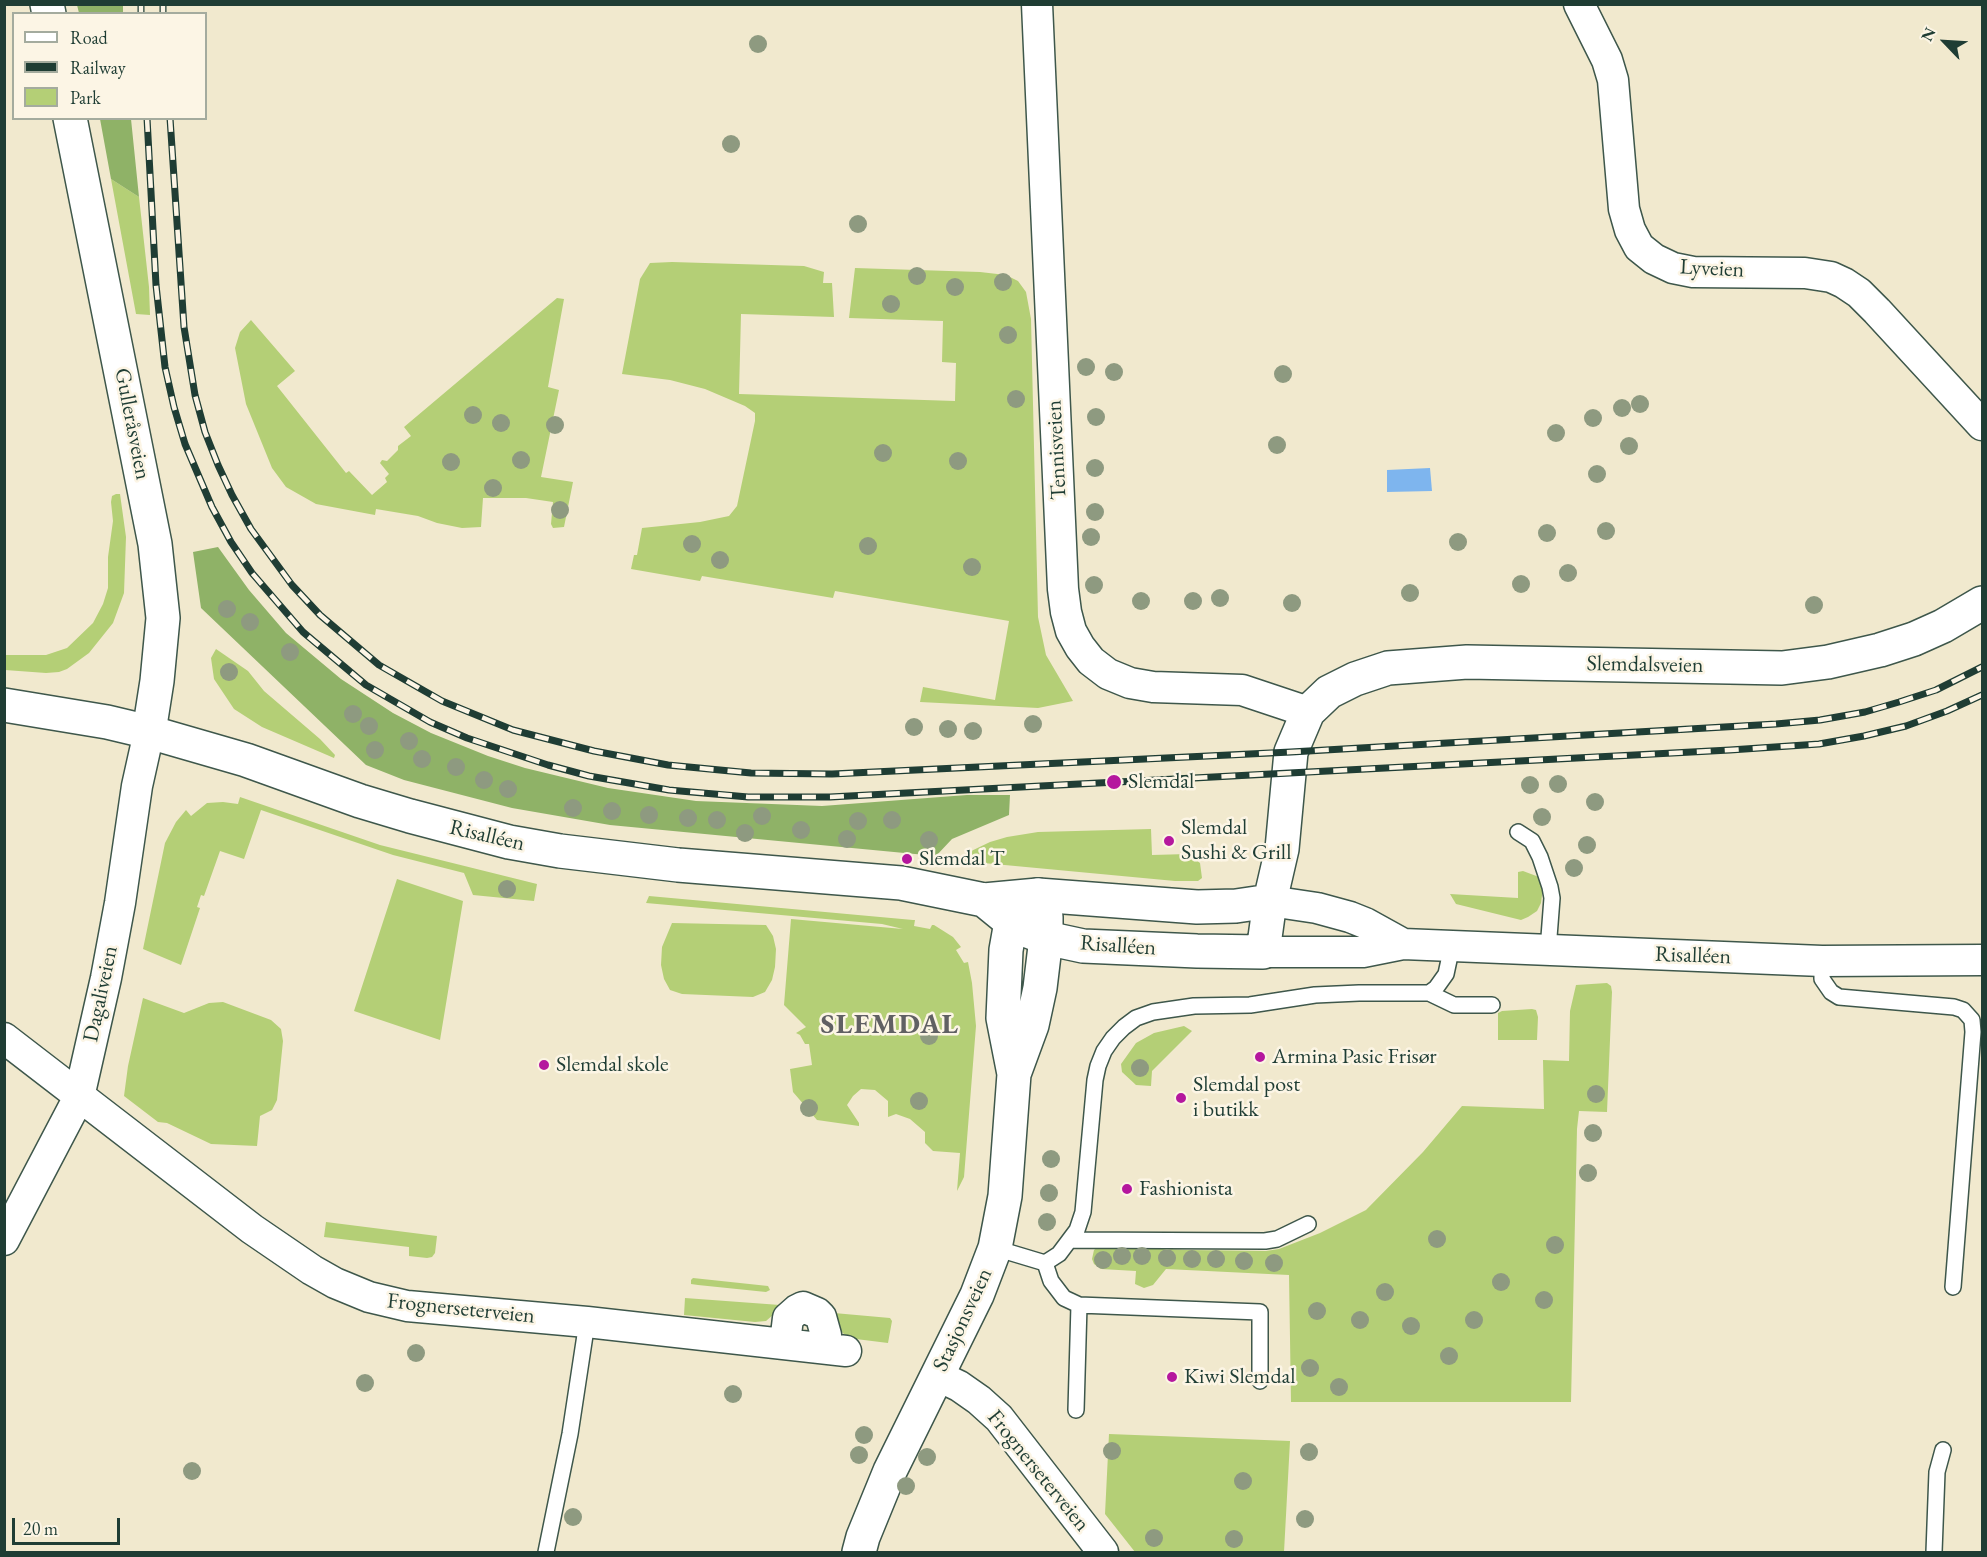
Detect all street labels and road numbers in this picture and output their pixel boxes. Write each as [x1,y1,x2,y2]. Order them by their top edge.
street label: Lyveien [1679,254,1745,284]
street label: Gulleråsveien [108,366,156,482]
street label: Tennisveien [1041,399,1073,501]
street label: Slemdalsveien [1586,651,1704,679]
street label: Risalléen [447,815,527,857]
street label: Risalléen [1079,930,1157,962]
street label: Risalléen [1655,941,1731,971]
street label: Dagaliveien [78,944,124,1044]
street label: Stasjonsveien [928,1264,998,1376]
street label: Frognerseterveien [386,1288,536,1330]
street label: Frognerseterveien [981,1405,1095,1537]

